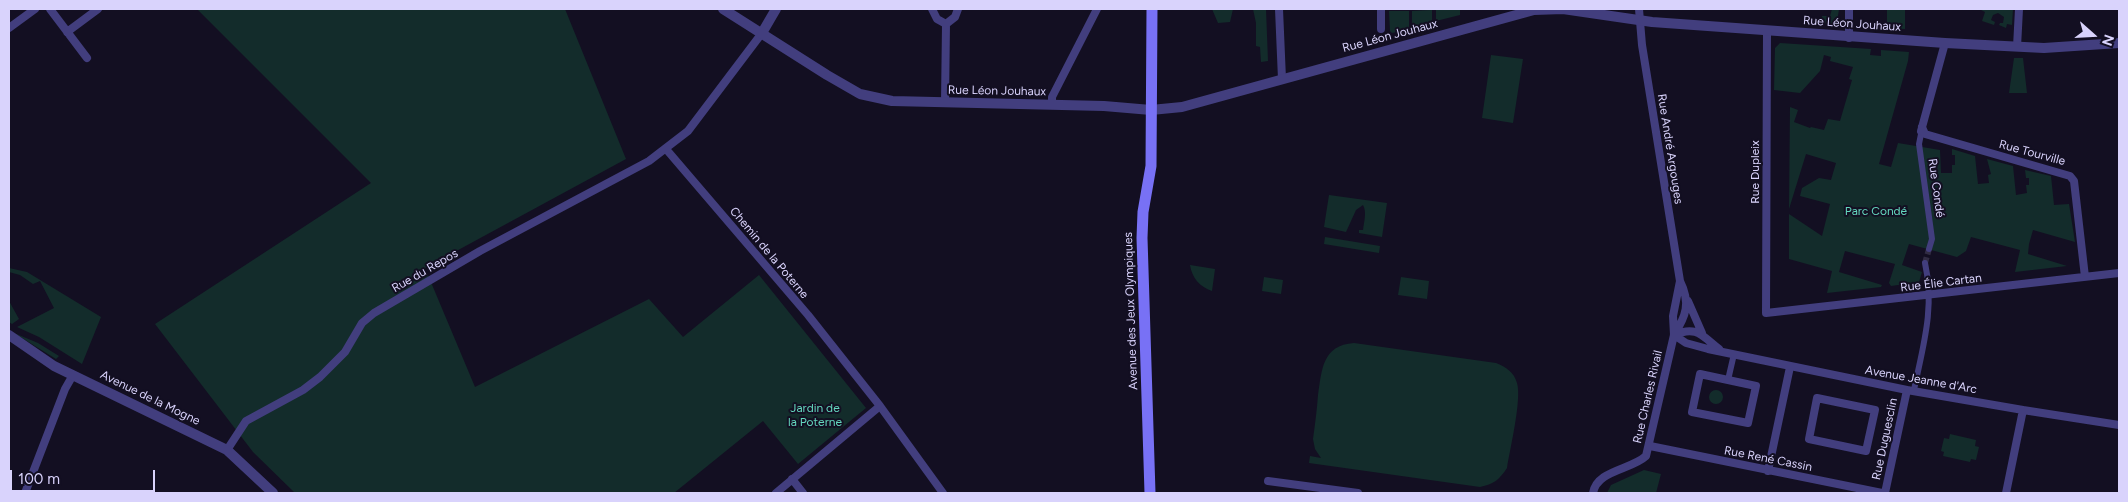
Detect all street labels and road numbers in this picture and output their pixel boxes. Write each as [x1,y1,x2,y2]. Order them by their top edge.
street label: Rue Léon Jouhaux [1803,13,1901,35]
street label: Rue Léon Jouhaux [1341,16,1439,56]
street label: Rue Léon Jouhaux [948,83,1046,99]
street label: Rue André Argouges [1654,93,1686,205]
street label: Rue Tourville [1997,137,2067,169]
street label: Rue Dupleix [1748,140,1762,204]
street label: Rue Condé [1925,157,1947,219]
street label: Chemin de la Poterne [727,204,811,302]
street label: Avenue des Jeux Olympiques [1121,232,1141,390]
street label: Rue du Repos [389,246,461,296]
street label: Rue Élie Cartan [1899,271,1983,295]
street label: Rue Charles Rivail [1630,349,1666,445]
street label: Avenue Jeanne d'Arc [1864,363,1978,397]
street label: Avenue de la Mogne [98,368,202,428]
street label: Rue Duguesclin [1869,397,1901,481]
street label: Rue René Cassin [1723,443,1813,475]

